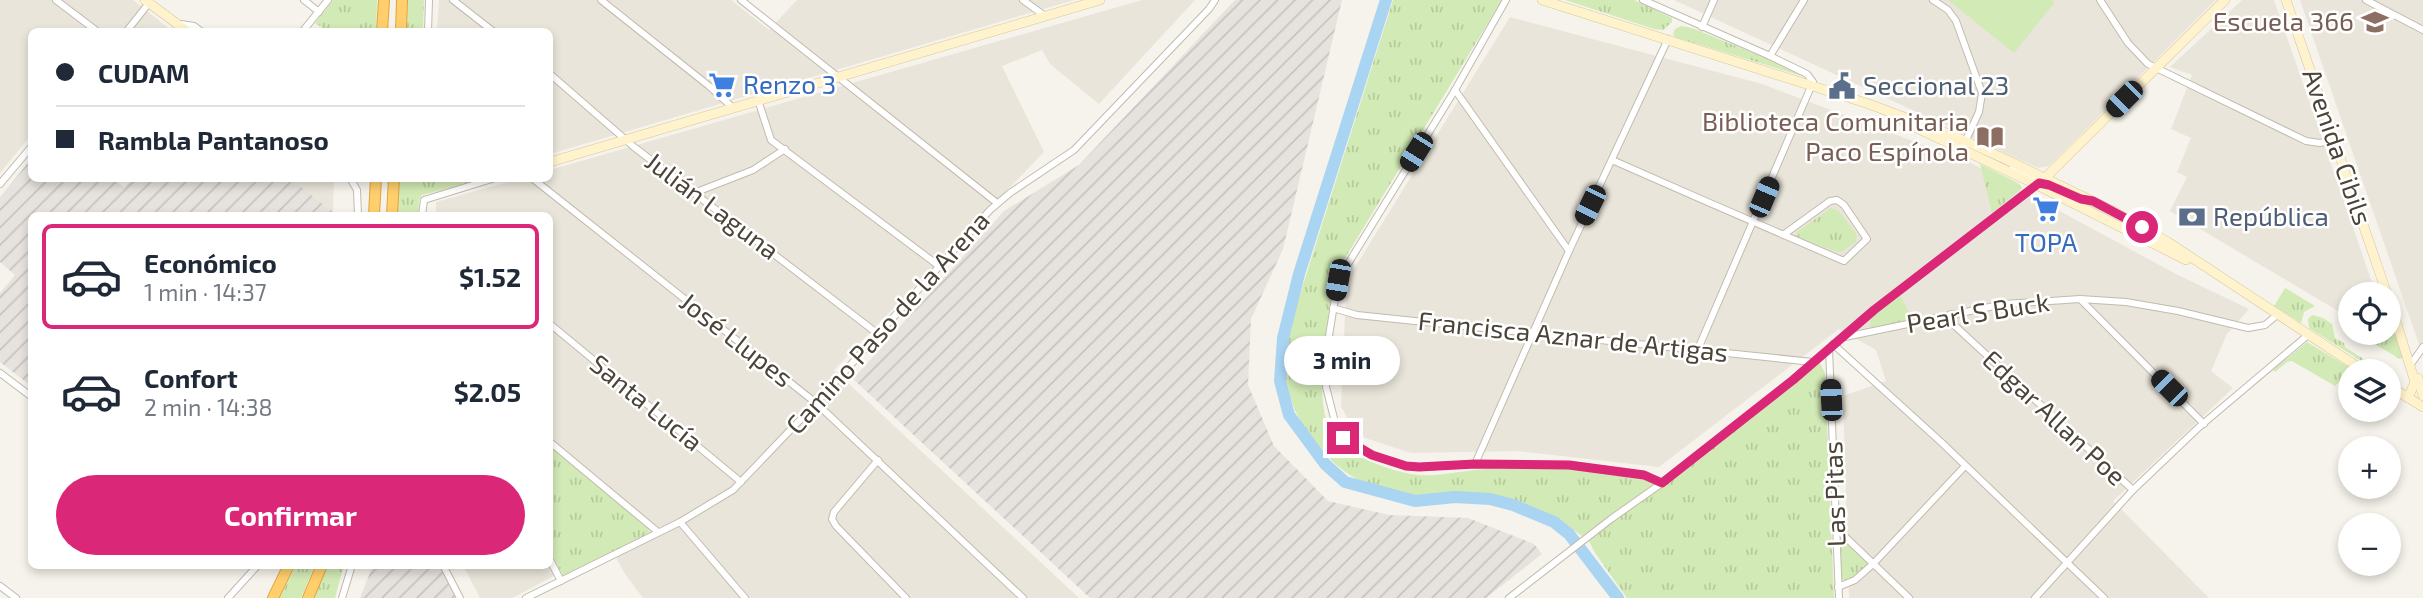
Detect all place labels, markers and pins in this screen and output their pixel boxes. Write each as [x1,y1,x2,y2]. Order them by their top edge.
place label: Escuela 366 [2213,5,2354,36]
school or university icon: Escuela 366 [2360,7,2390,37]
place label: Renzo 3 [743,68,836,99]
place label: Seccional 23 [1863,69,2009,100]
supermarket icon: Renzo 3 [707,70,737,100]
public building icon: Seccional 23 [1827,71,1857,101]
place label: Biblioteca Comunitaria Paco Espínola [1702,105,1969,166]
library icon: Biblioteca Comunitaria Paco Espínola [1975,122,2005,152]
supermarket icon: TOPA [2031,194,2061,224]
place label: República [2213,200,2329,231]
bank icon: República [2177,202,2207,232]
place label: TOPA [2015,226,2077,257]

